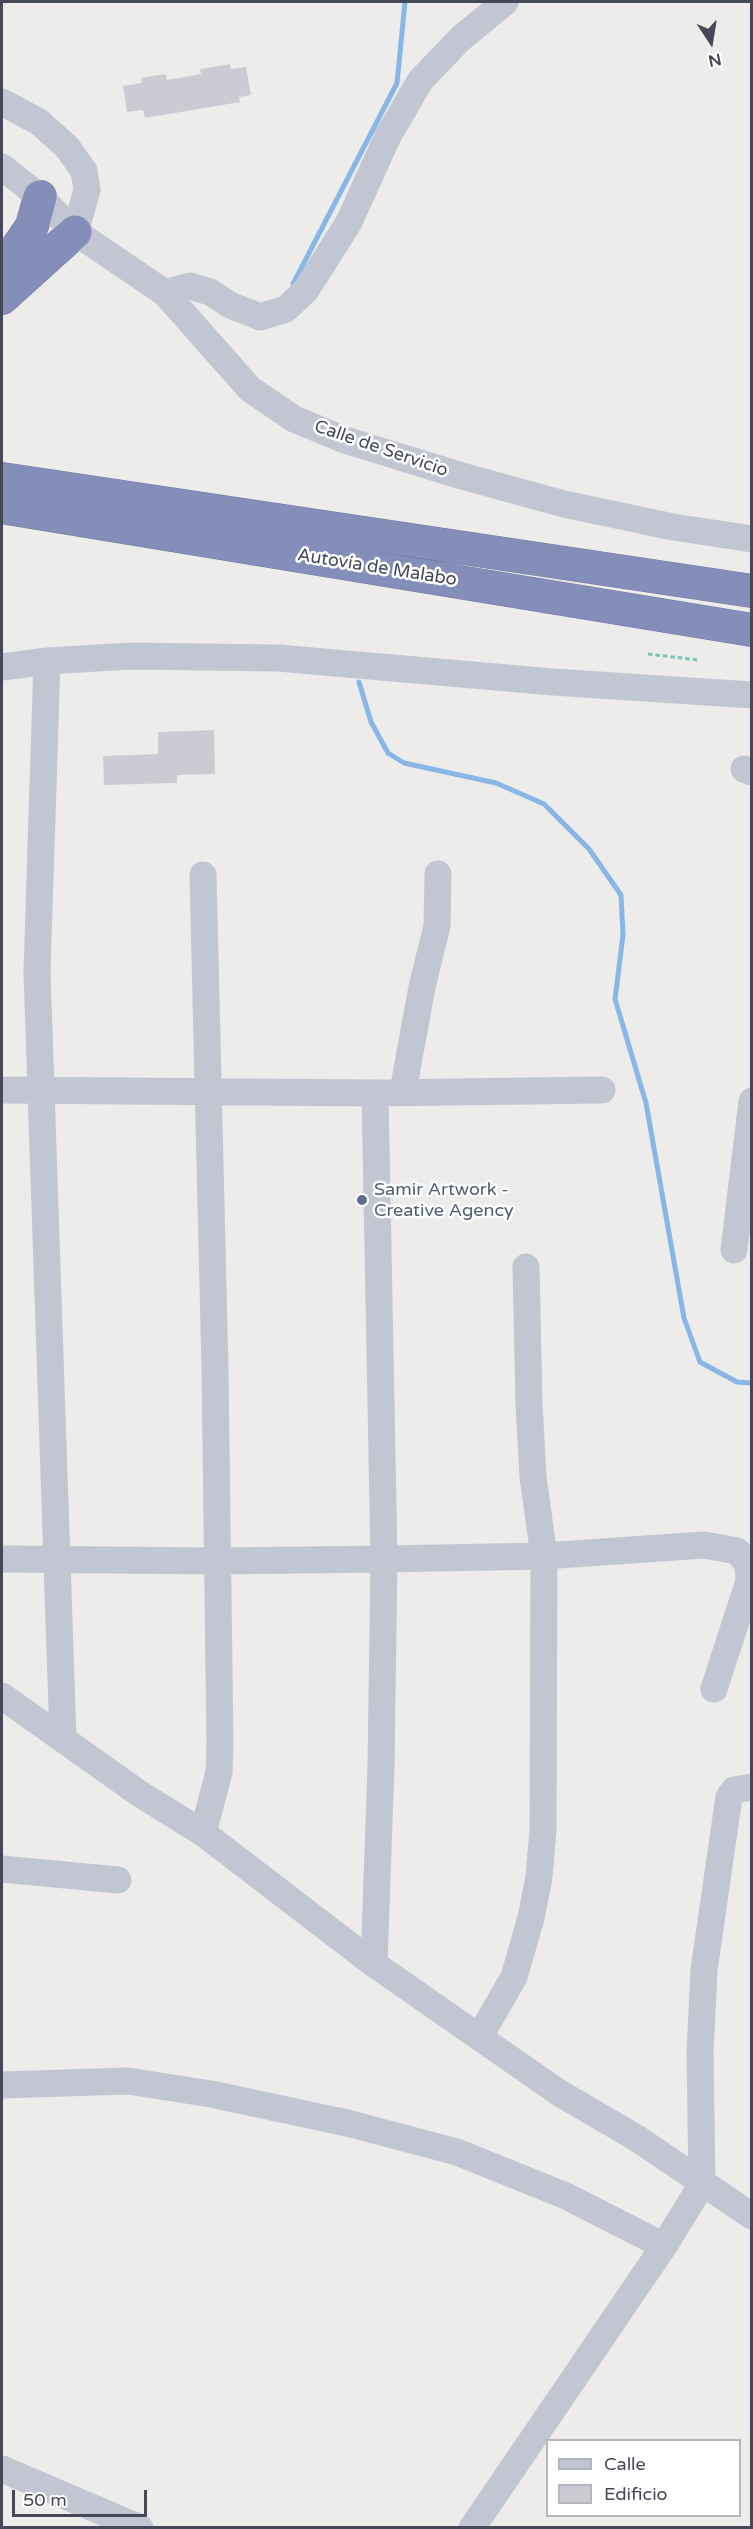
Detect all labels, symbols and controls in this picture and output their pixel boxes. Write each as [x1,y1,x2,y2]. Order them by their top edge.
north arrow [681,12,741,72]
text: N [706,48,723,71]
street label: Calle de Servicio [311,416,451,482]
street label: Autovía de Malabo [296,545,458,591]
place label: Samir Artwork - Creative Agency [374,1179,514,1222]
marker: Samir Artwork - Creative Agency [355,1193,369,1207]
legend [546,2439,741,2517]
text: Calle [604,2453,646,2475]
scale bar [15,2478,150,2516]
text: Edificio [604,2483,668,2505]
text: 50 m [23,2489,67,2511]

